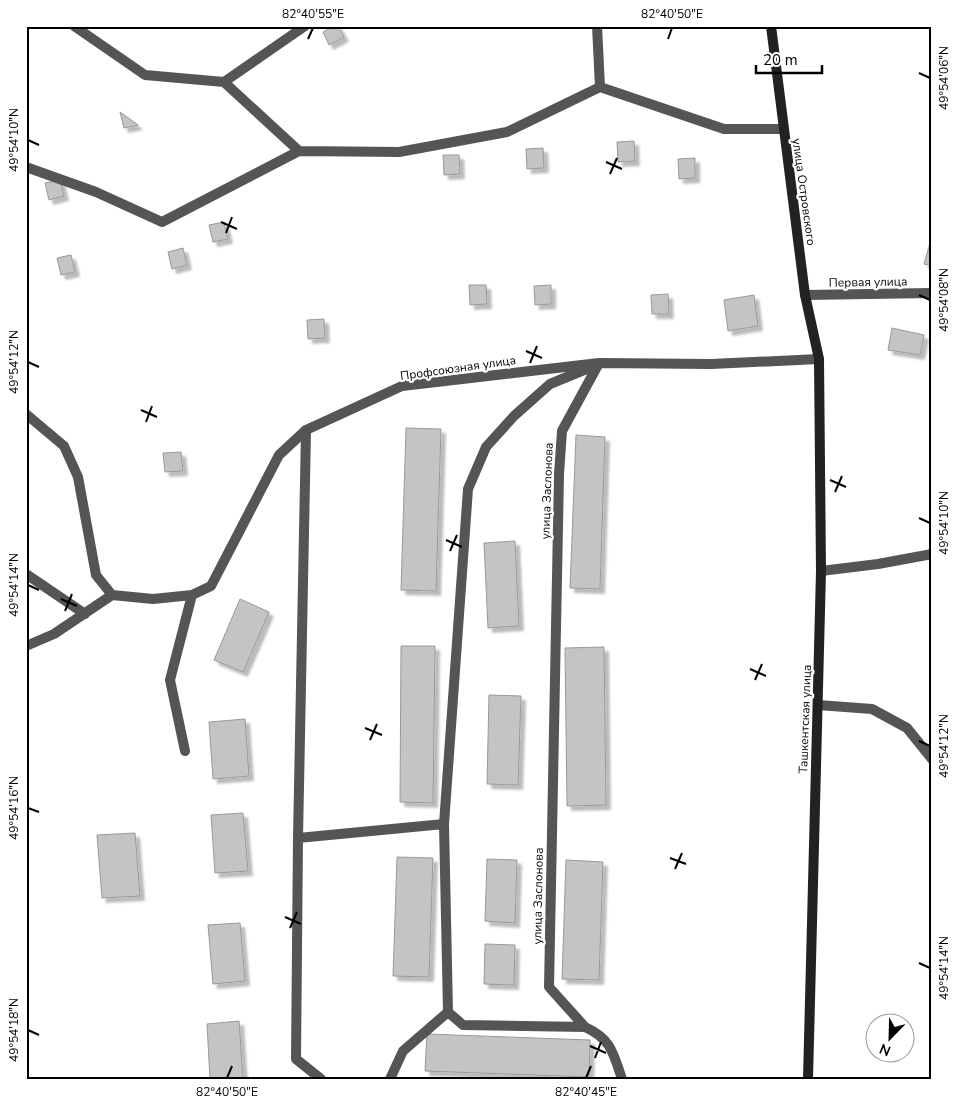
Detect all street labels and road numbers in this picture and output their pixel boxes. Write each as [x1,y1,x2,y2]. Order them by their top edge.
street label: улица Островского [789,137,819,247]
street label: Первая улица [828,273,908,291]
street label: Профсоюзная улица [399,352,517,384]
street label: улица Заслонова [537,442,557,540]
street label: Ташкентская улица [795,664,815,774]
street label: улица Заслонова [529,847,547,945]

